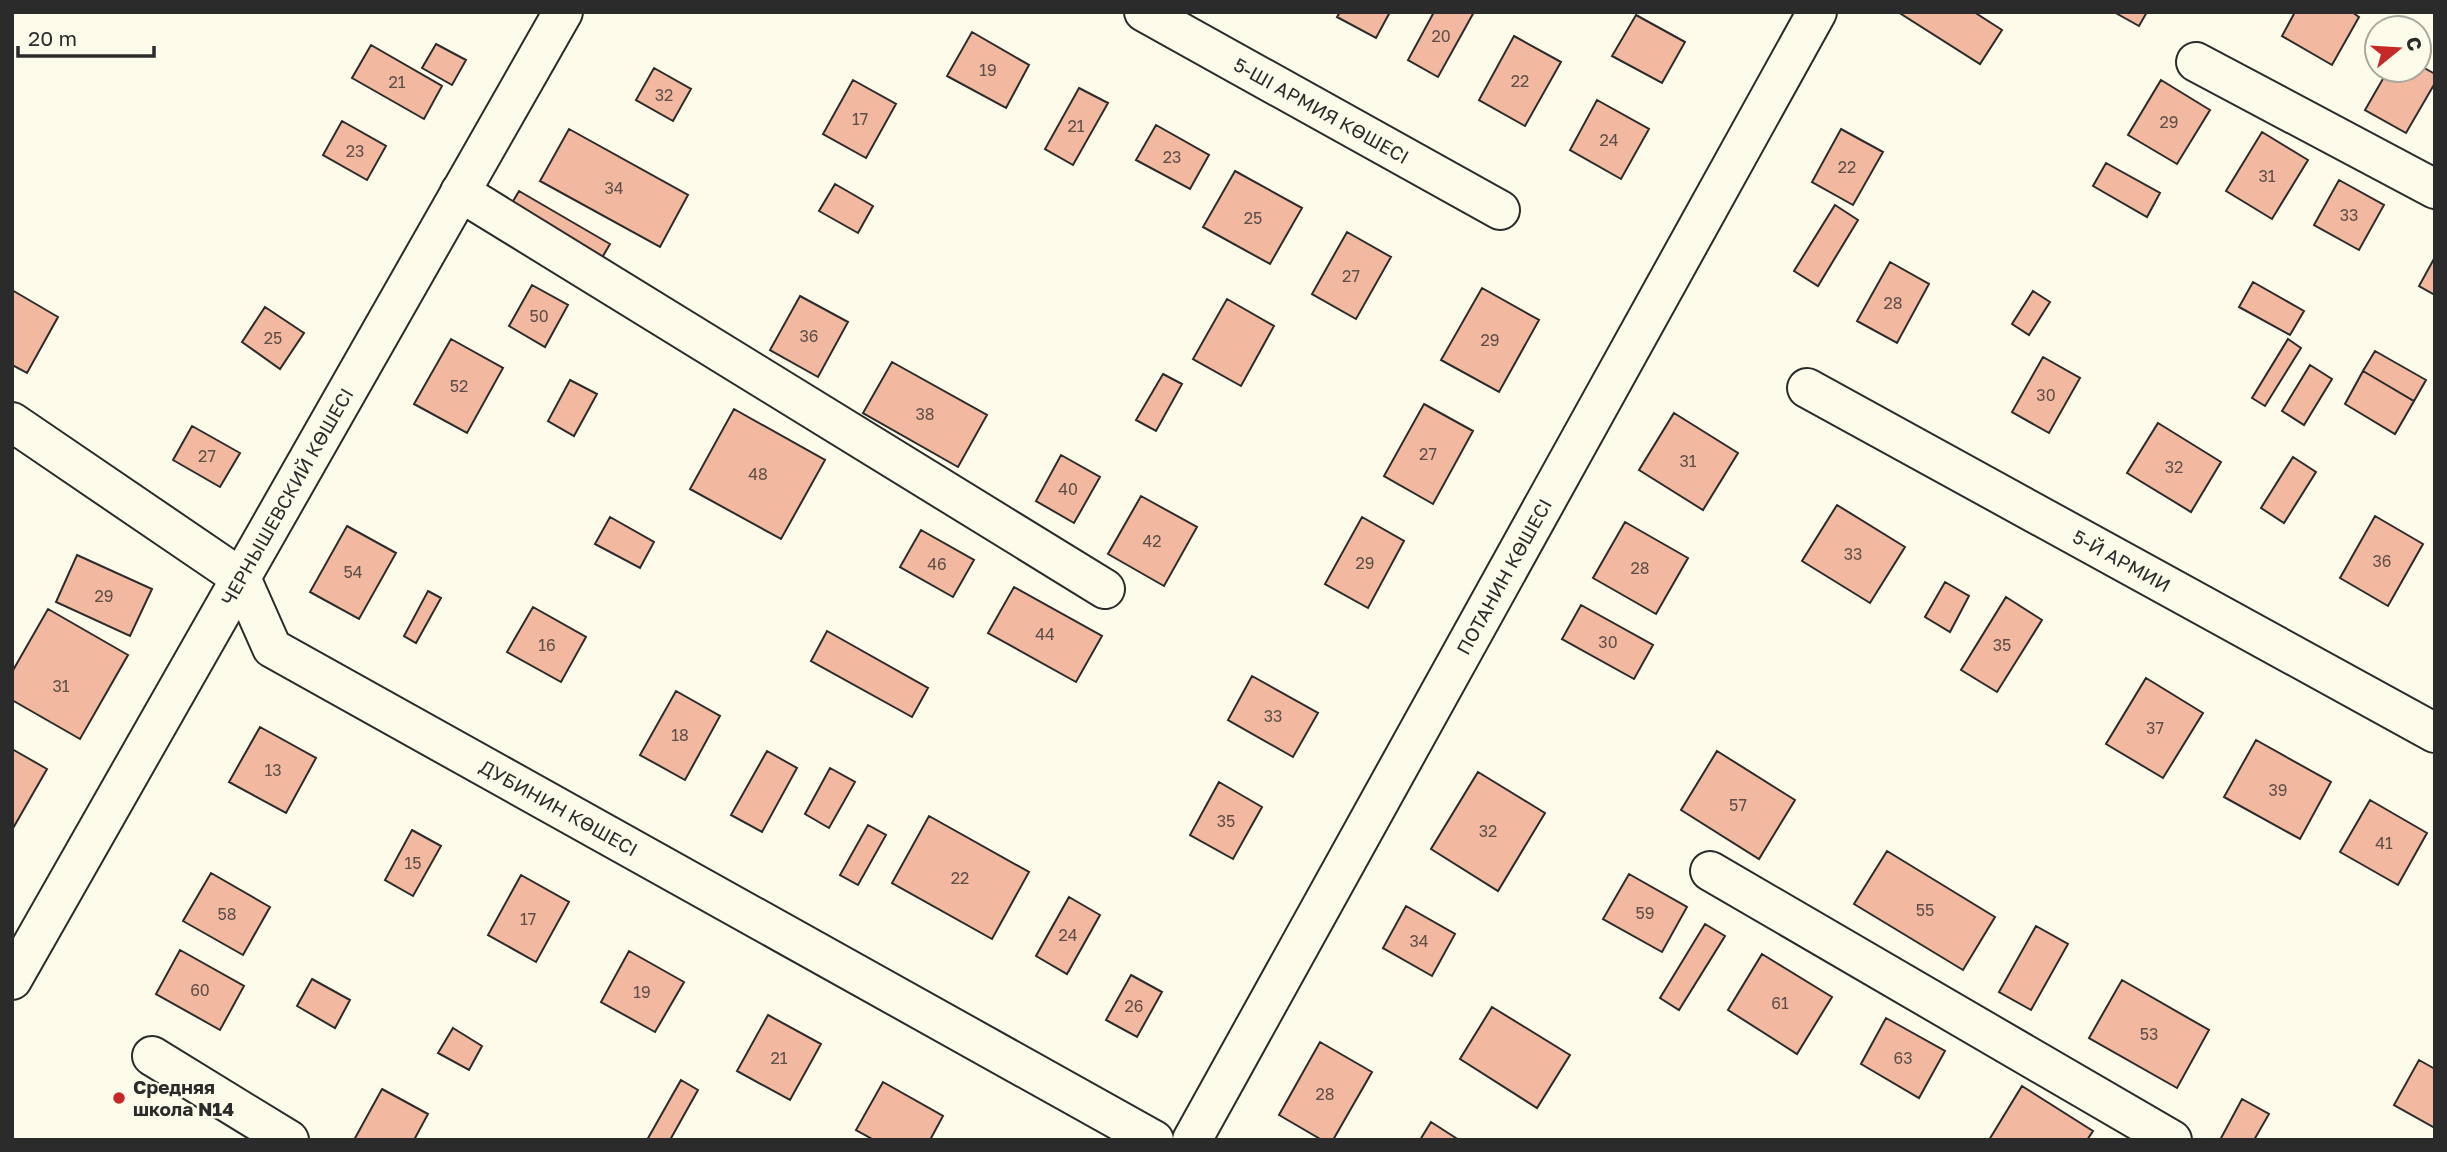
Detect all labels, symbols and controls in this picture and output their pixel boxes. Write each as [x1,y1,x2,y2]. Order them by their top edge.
scale bar [18,14,154,58]
north arrow [2363,14,2433,84]
text: 20 m [28,25,77,51]
house number: 20 [1431,26,1451,46]
text: С [2402,34,2428,54]
street label: 5-ШІ АРМИЯ КӨШЕСІ [1230,52,1413,168]
house number: 19 [979,60,997,80]
house number: 22 [1511,71,1529,91]
house number: 21 [388,72,406,92]
house number: 32 [655,85,673,105]
house number: 17 [852,109,868,129]
house number: 29 [2160,112,2178,132]
house number: 21 [1067,116,1085,136]
house number: 24 [1599,130,1619,150]
house number: 23 [346,141,364,161]
house number: 23 [1163,147,1181,167]
house number: 22 [1838,157,1856,177]
house number: 31 [2258,166,2276,186]
house number: 34 [604,178,624,198]
house number: 33 [2340,205,2358,225]
house number: 25 [1244,208,1262,228]
house number: 27 [1342,266,1360,286]
house number: 28 [1883,293,1903,313]
house number: 50 [529,306,549,326]
house number: 36 [799,326,819,346]
house number: 25 [264,328,282,348]
house number: 29 [1481,330,1499,350]
house number: 52 [450,376,468,396]
street label: ЧЕРНЫШЕВСКИЙ КӨШЕСІ [216,384,358,609]
house number: 30 [2036,385,2056,405]
house number: 38 [915,404,935,424]
house number: 27 [1419,444,1437,464]
house number: 27 [198,446,216,466]
house number: 31 [1679,451,1697,471]
house number: 32 [2165,457,2183,477]
house number: 48 [748,464,768,484]
house number: 40 [1058,479,1078,499]
street label: ПОТАНИН КӨШЕСІ [1451,494,1556,659]
street label: 5-Й АРМИИ [2069,524,2175,596]
house number: 42 [1142,531,1162,551]
house number: 33 [1844,544,1862,564]
house number: 36 [2372,551,2392,571]
house number: 29 [1356,553,1374,573]
house number: 46 [927,554,947,574]
house number: 28 [1630,558,1650,578]
house number: 54 [343,562,363,582]
house number: 29 [95,586,113,606]
house number: 44 [1035,624,1055,644]
house number: 30 [1598,632,1618,652]
house number: 16 [538,635,556,655]
house number: 35 [1993,635,2011,655]
house number: 31 [52,676,70,696]
house number: 33 [1264,706,1282,726]
house number: 37 [2146,718,2164,738]
house number: 18 [671,725,689,745]
street label: ДУБИНИН КӨШЕСІ [476,754,642,861]
house number: 13 [264,760,282,780]
house number: 39 [2268,780,2288,800]
house number: 57 [1729,795,1747,815]
house number: 35 [1217,811,1235,831]
house number: 32 [1479,821,1497,841]
house number: 41 [2375,833,2393,853]
house number: 15 [404,853,422,873]
house number: 22 [951,868,969,888]
house number: 55 [1916,900,1934,920]
house number: 59 [1636,903,1654,923]
house number: 58 [217,904,237,924]
house number: 17 [520,909,536,929]
house number: 24 [1058,925,1078,945]
house number: 34 [1409,931,1429,951]
house number: 60 [190,980,210,1000]
house number: 19 [633,982,651,1002]
house number: 61 [1771,993,1789,1013]
house number: 26 [1125,996,1143,1016]
house number: 53 [2140,1024,2158,1044]
house number: 21 [770,1048,788,1068]
house number: 63 [1893,1048,1913,1068]
place label: Средняя школа N14 [133,1075,234,1120]
house number: 28 [1315,1084,1335,1104]
marker: Средняя школа N14 [111,1090,127,1106]

